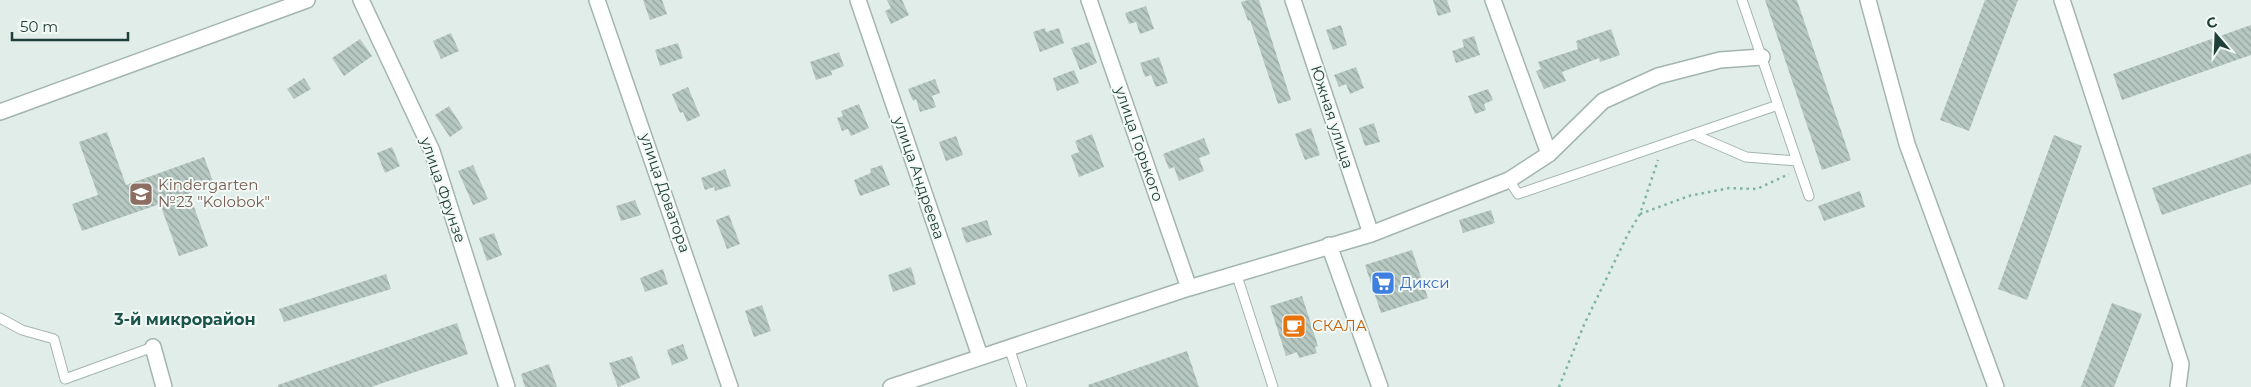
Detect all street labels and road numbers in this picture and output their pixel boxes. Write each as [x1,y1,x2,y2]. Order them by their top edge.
street label: Южная улица [1307,63,1358,171]
street label: улица Горького [1111,83,1168,204]
street label: улица Андреева [889,113,949,242]
street label: улица Доватора [636,130,695,255]
street label: улица Фрунзе [416,134,470,245]

